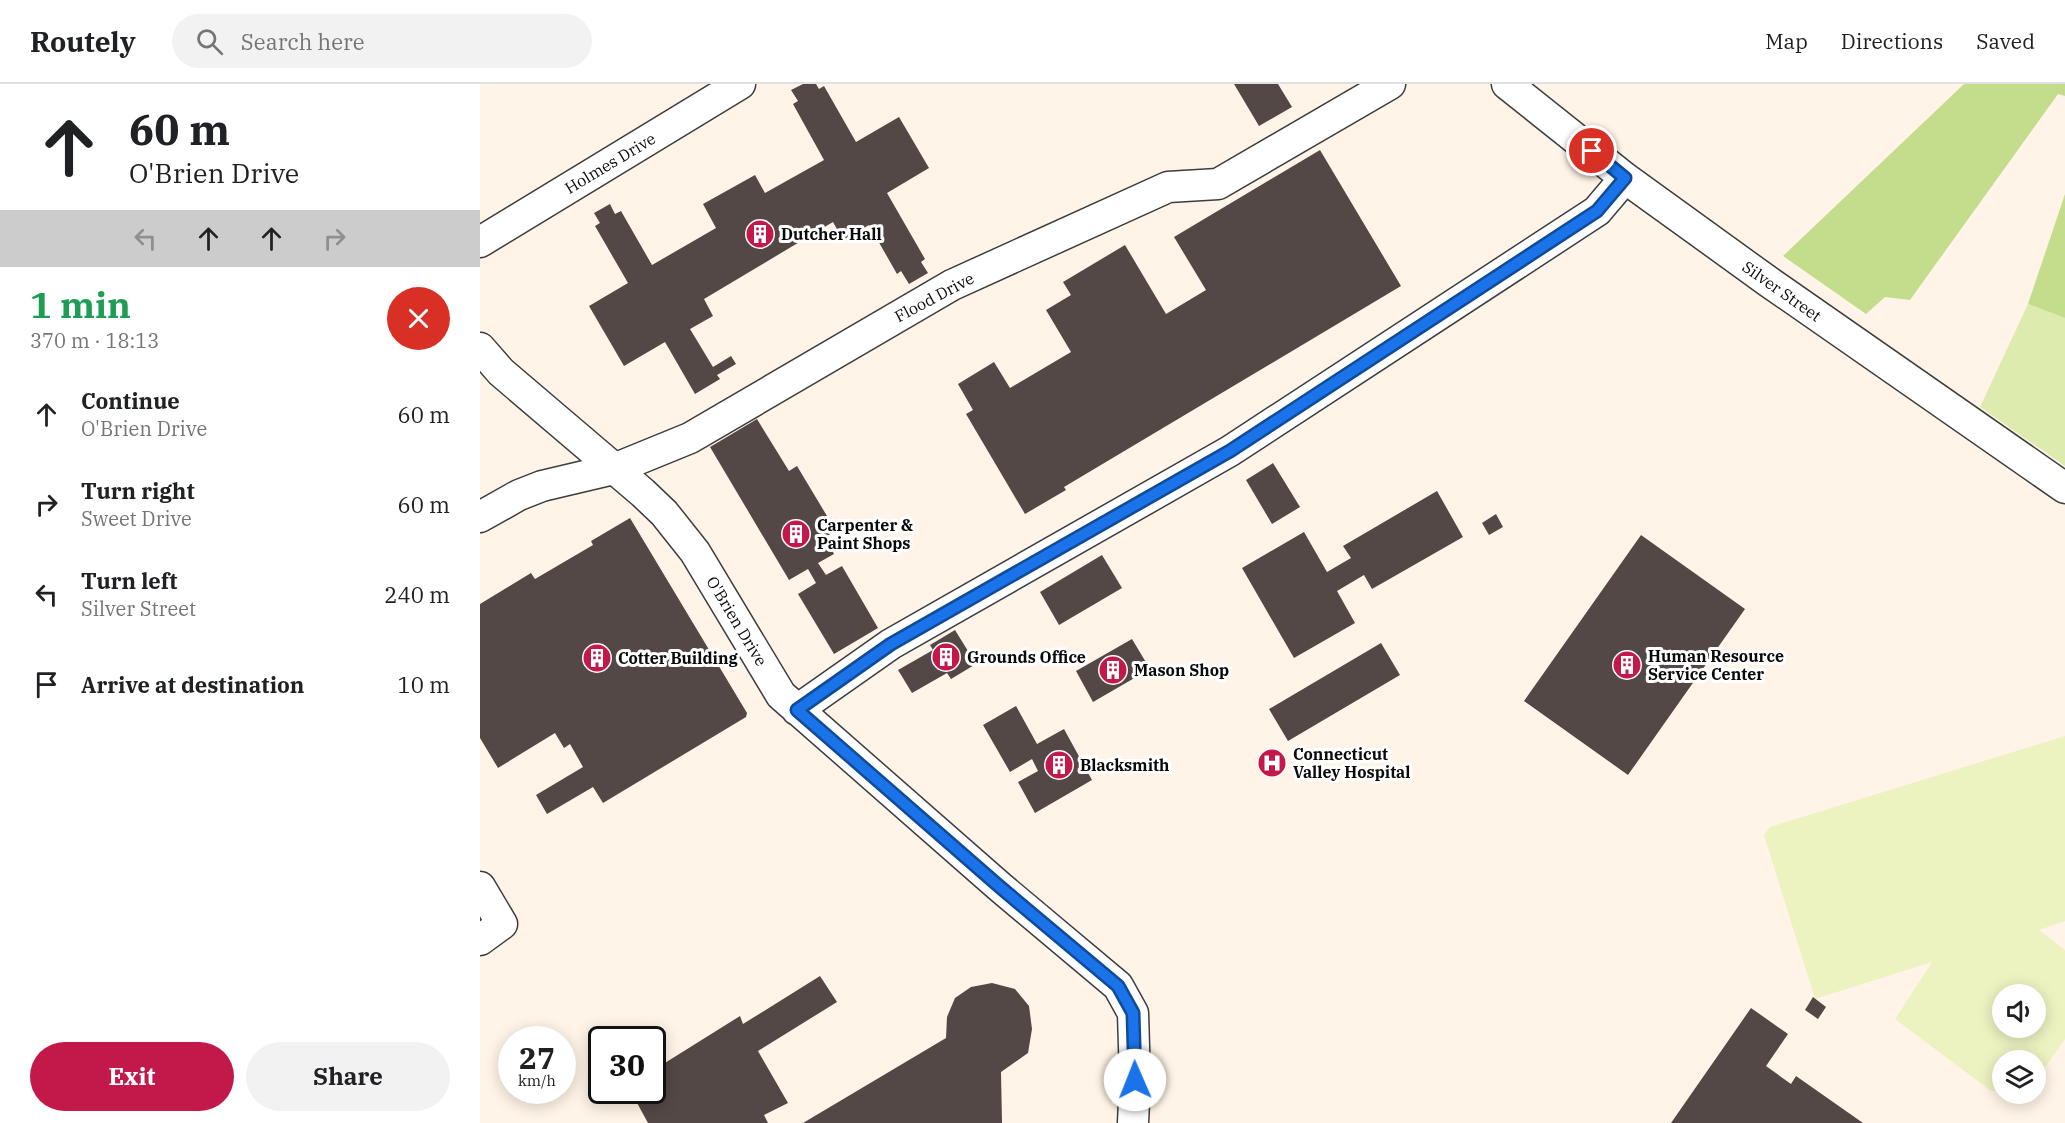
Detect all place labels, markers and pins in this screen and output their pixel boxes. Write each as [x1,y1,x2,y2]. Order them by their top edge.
pin [1566,125,1617,176]
building icon: Dutcher Hall [744,218,776,250]
place label: Dutcher Hall [781,224,882,244]
place label: Carpenter & Paint Shops [817,515,913,553]
building icon: Carpenter & Paint Shops [780,518,812,550]
building icon: Grounds Office [930,641,962,673]
building icon: Cotter Building [581,642,613,674]
place label: Human Resource Service Center [1648,646,1784,684]
place label: Grounds Office [967,647,1086,667]
place label: Cotter Building [618,648,738,668]
building icon: Human Resource Service Center [1611,649,1643,681]
building icon: Mason Shop [1097,654,1129,686]
place label: Mason Shop [1134,660,1229,680]
place label: Connecticut Valley Hospital [1293,744,1410,782]
hospital icon: Connecticut Valley Hospital [1256,747,1288,779]
building icon: Blacksmith [1043,749,1075,781]
place label: Blacksmith [1080,755,1169,775]

